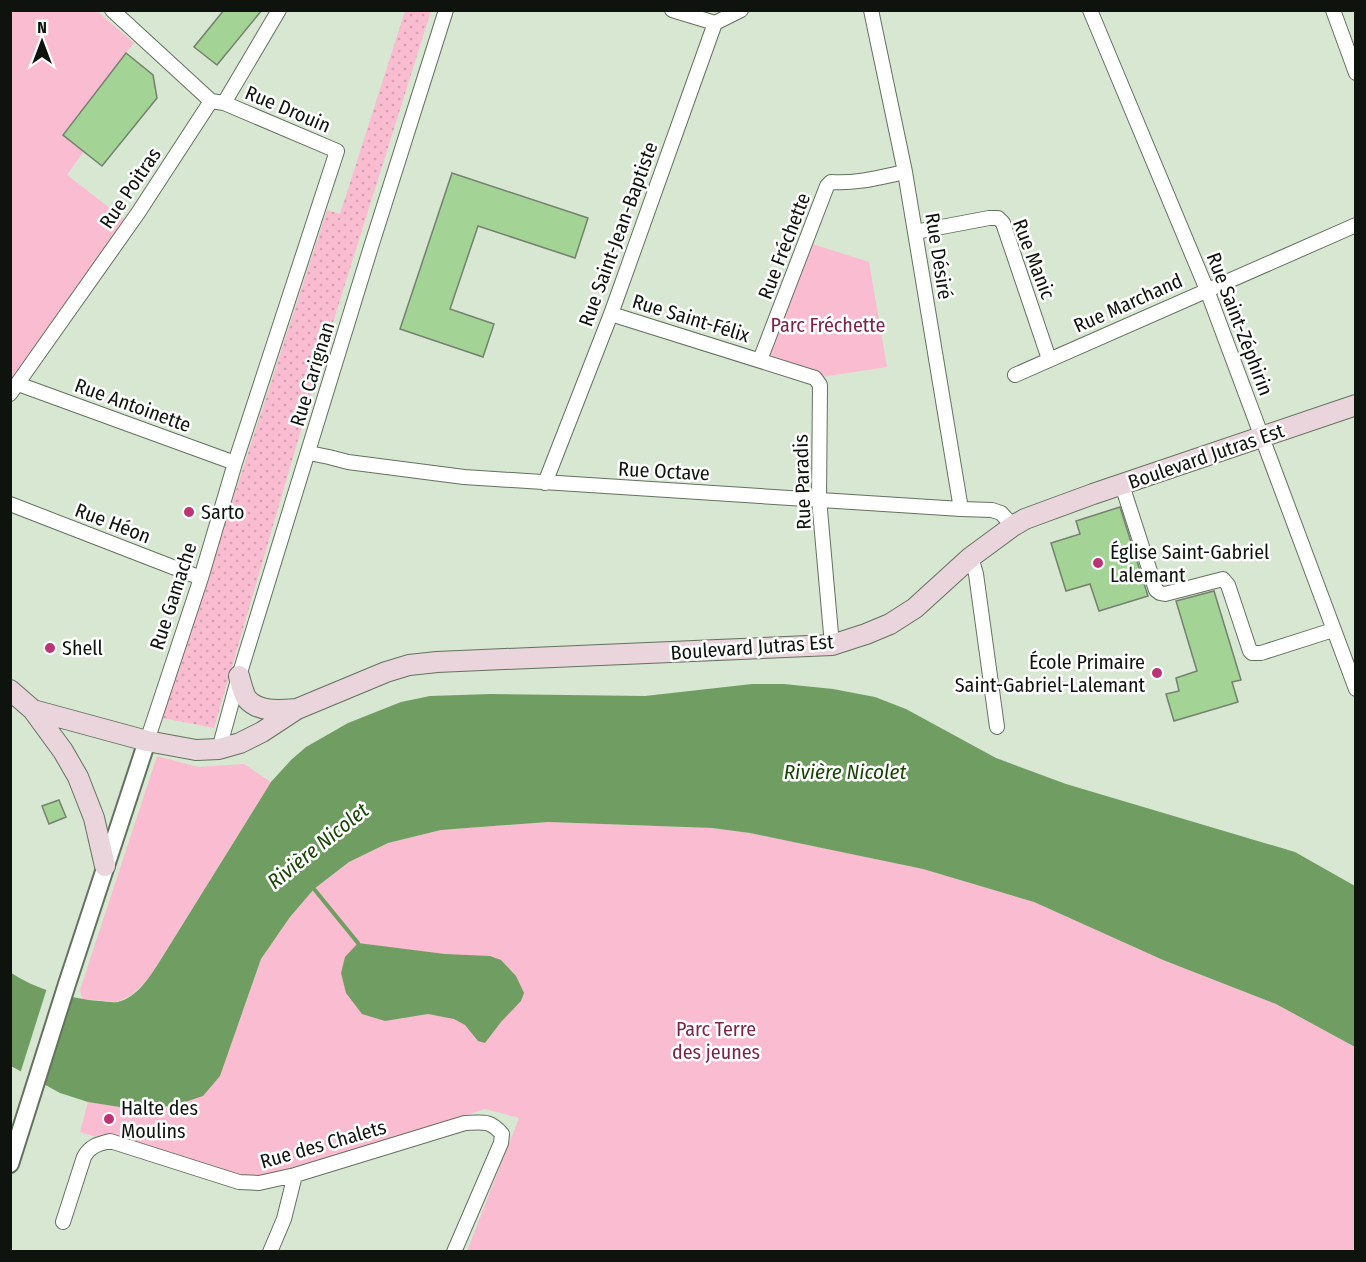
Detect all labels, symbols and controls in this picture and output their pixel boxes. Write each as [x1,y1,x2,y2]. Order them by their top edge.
north arrow [12,12,72,72]
text: N [37,18,47,37]
street label: Rue Drouin [242,80,334,138]
street label: Rue Saint-Jean-Baptiste [573,138,663,330]
street label: Rue Poitras [94,143,166,233]
street label: Rue Fréchette [753,189,815,303]
street label: Rue Désiré [920,211,958,301]
street label: Rue Manic [1008,215,1060,303]
street label: Rue Saint-Zéphirin [1202,249,1278,399]
street label: Rue Marchand [1070,268,1186,338]
street label: Rue Saint-Félix [629,289,753,347]
park label: Parc Fréchette [771,313,885,337]
street label: Rue Carignan [285,319,339,429]
street label: Rue Antoinette [72,373,194,437]
street label: Boulevard Jutras Est [1125,418,1288,494]
street label: Rue Paradis [788,434,816,530]
street label: Rue Octave [618,457,710,485]
street label: Rue Héon [72,498,154,548]
place label: Sarto [201,500,244,524]
marker: Sarto [182,505,196,519]
street label: Rue Gamache [144,539,202,653]
place label: Église Saint-Gabriel Lalemant [1110,540,1269,587]
marker: Église Saint-Gabriel Lalemant [1091,556,1105,570]
street label: Boulevard Jutras Est [670,629,835,665]
place label: Shell [62,636,103,660]
marker: Shell [43,641,57,655]
place label: École Primaire Saint-Gabriel-Lalemant [955,650,1145,697]
marker: École Primaire Saint-Gabriel-Lalemant [1150,666,1164,680]
water label: Rivière Nicolet [784,759,906,785]
water label: Rivière Nicolet [262,797,374,895]
park label: Parc Terre des jeunes [672,1017,760,1064]
place label: Halte des Moulins [121,1096,198,1143]
marker: Halte des Moulins [102,1112,116,1126]
street label: Rue des Chalets [257,1115,389,1173]

